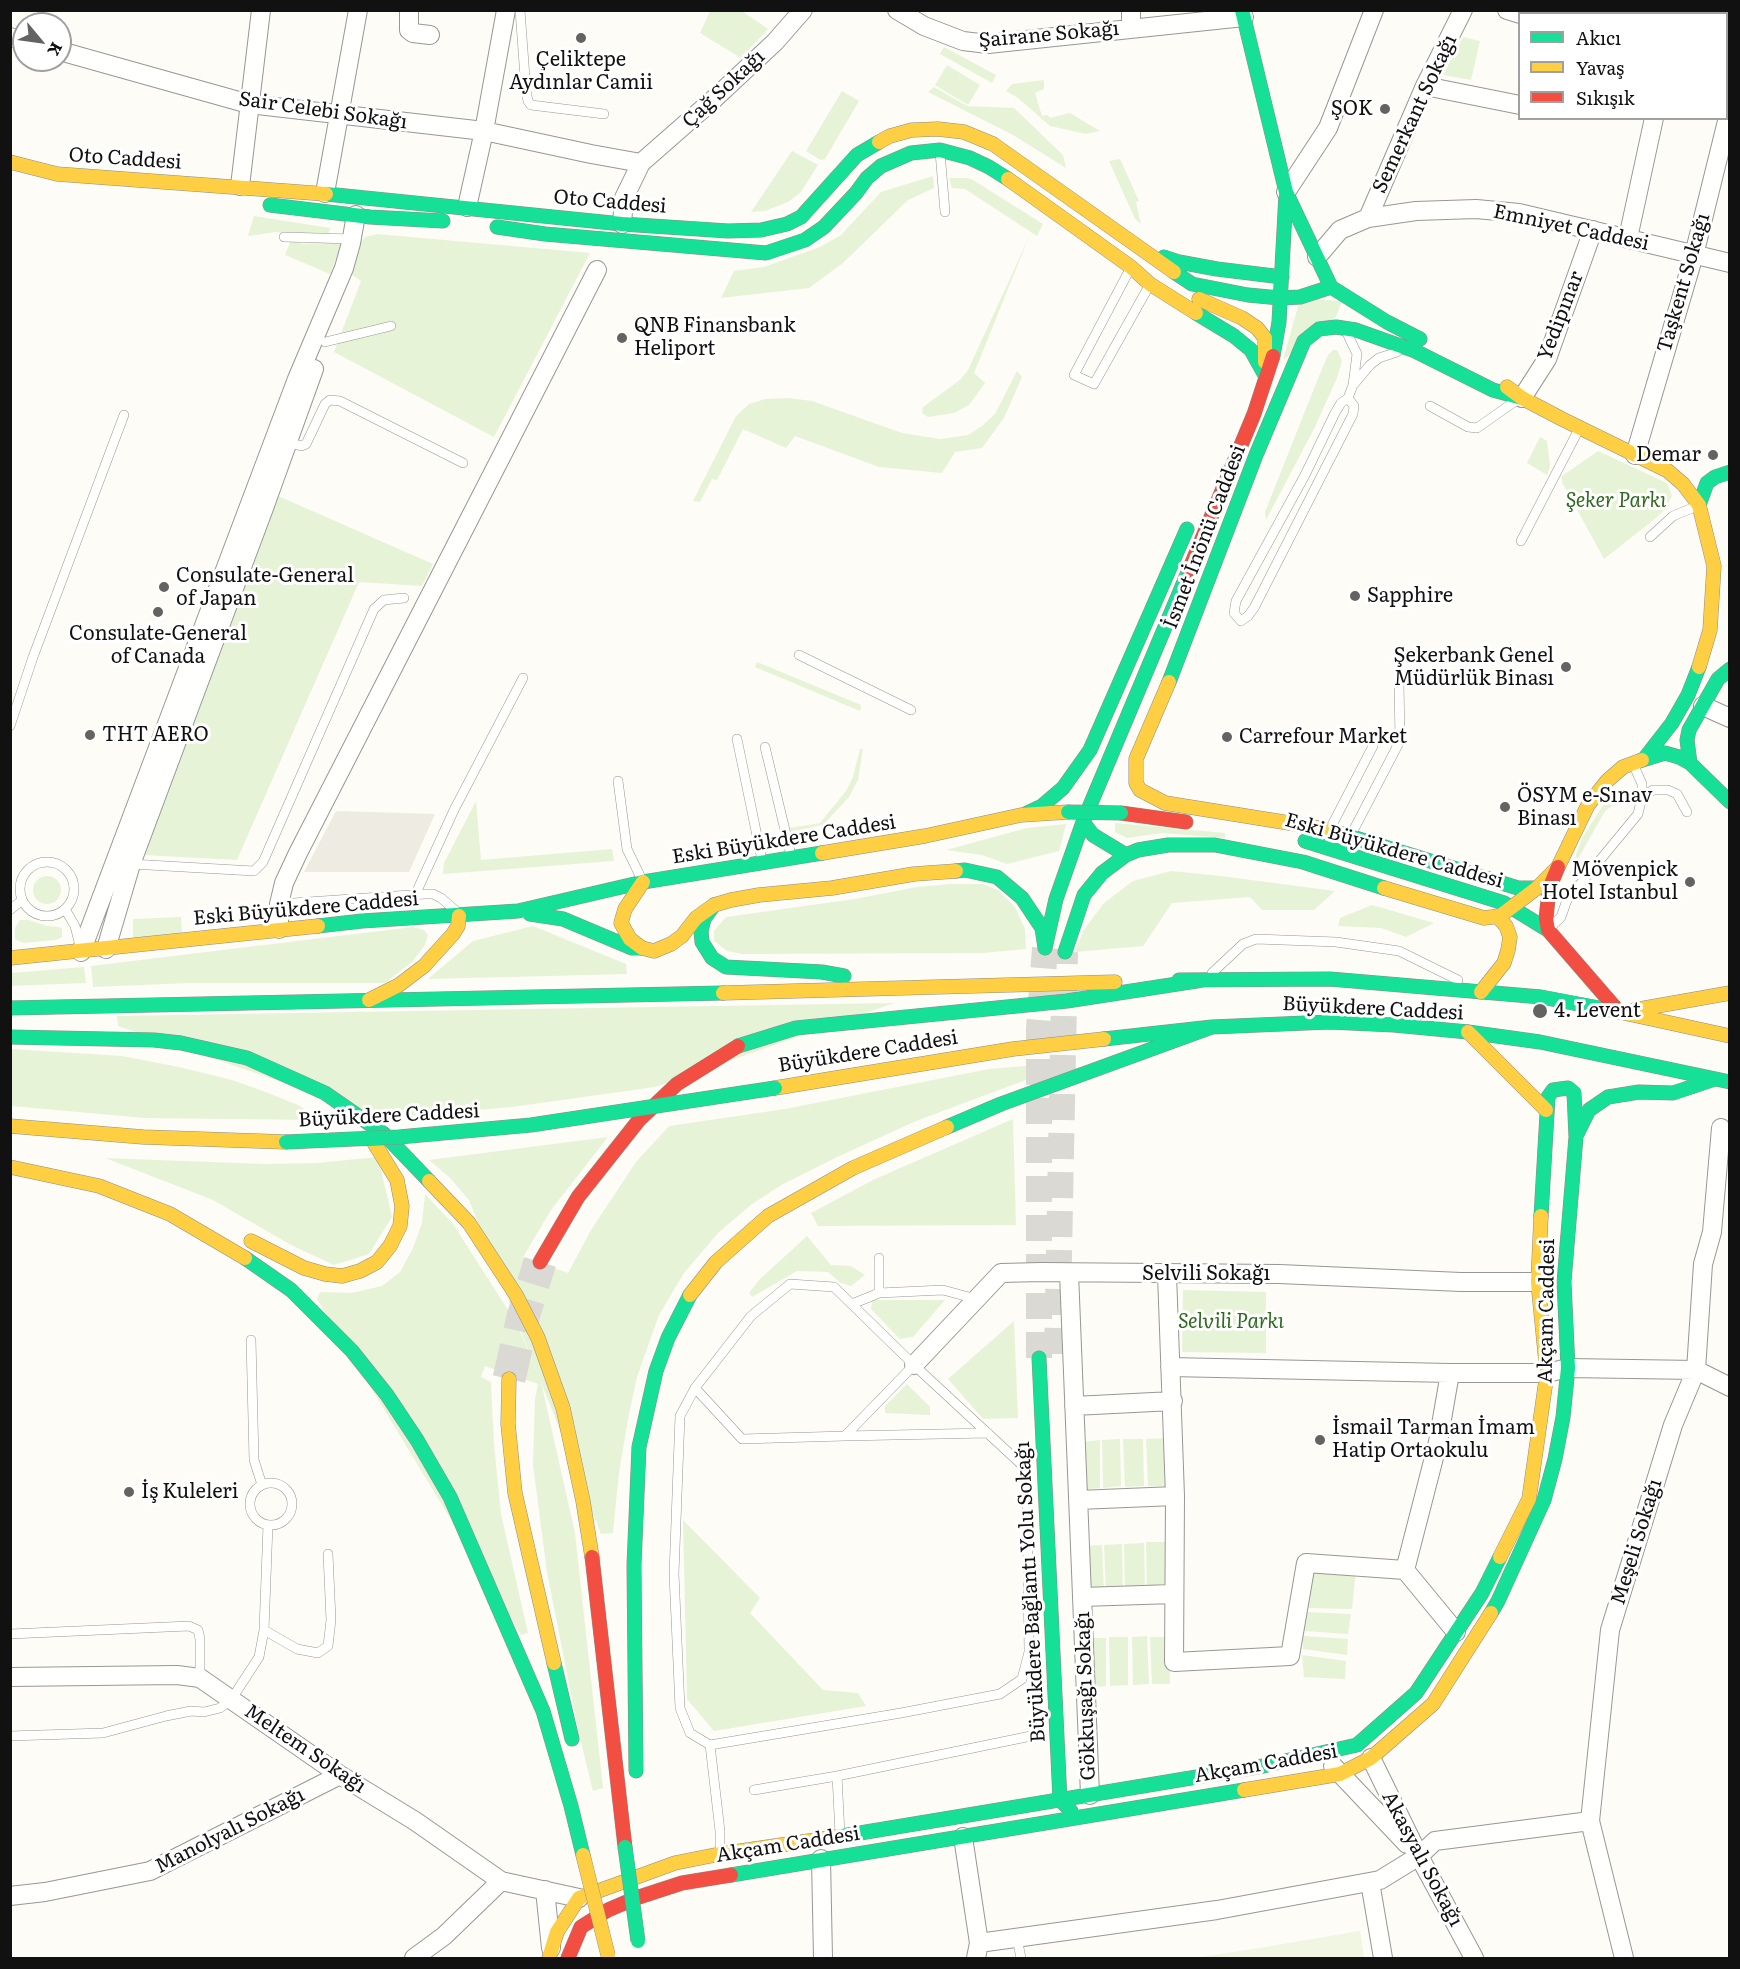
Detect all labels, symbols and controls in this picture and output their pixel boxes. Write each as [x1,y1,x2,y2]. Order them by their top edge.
north arrow [12,12,72,72]
legend [1518,12,1728,120]
street label: Şairane Sokağı [978,17,1120,53]
text: Akıcı [1576,24,1621,51]
marker: Çeliktepe Aydınlar Camii [574,31,588,45]
street label: Semerkant Sokağı [1368,31,1462,197]
text: K [42,38,70,61]
street label: Çağ Sokağı [678,45,770,133]
place label: Çeliktepe Aydınlar Camii [509,48,653,95]
text: Yavaş [1576,54,1624,81]
text: Sıkışık [1576,84,1635,111]
street label: Sair Celebi Sokağı [237,87,409,135]
place label: ŞOK [1331,97,1373,121]
marker: ŞOK [1378,102,1392,116]
street label: Oto Caddesi [68,143,182,175]
street label: Oto Caddesi [553,185,667,219]
street label: Emniyet Caddesi [1491,200,1651,256]
street label: Taşkent Sokağı [1653,210,1715,356]
street label: Yedipınar [1533,268,1589,364]
place label: QNB Finansbank Heliport [634,314,796,361]
marker: QNB Finansbank Heliport [615,331,629,345]
street label: İsmet İnönü Caddesi [1159,442,1251,632]
place label: Demar [1636,443,1701,467]
marker: Demar [1706,448,1720,462]
park label: Şeker Parkı [1566,489,1666,513]
place label: Consulate-General of Japan [176,564,354,611]
marker: Consulate-General of Japan [157,580,171,594]
place label: Sapphire [1367,584,1453,608]
marker: Sapphire [1348,589,1362,603]
marker: Consulate-General of Canada [151,605,165,619]
place label: Consulate-General of Canada [69,622,247,669]
place label: Şekerbank Genel Müdürlük Binası [1394,644,1554,691]
marker: Şekerbank Genel Müdürlük Binası [1559,660,1573,674]
place label: THT AERO [102,723,209,747]
place label: Carrefour Market [1239,725,1407,749]
marker: THT AERO [83,728,97,742]
marker: Carrefour Market [1220,730,1234,744]
place label: ÖSYM e-Sınav Binası [1517,784,1653,831]
marker: ÖSYM e-Sınav Binası [1498,800,1512,814]
street label: Eski Büyükdere Caddesi [1282,808,1506,894]
street label: Eski Büyükdere Caddesi [670,810,898,870]
place label: Mövenpick Hotel Istanbul [1542,858,1678,905]
marker: Mövenpick Hotel Istanbul [1683,875,1697,889]
street label: Eski Büyükdere Caddesi [192,887,420,931]
street label: Büyükdere Caddesi [1282,992,1464,1026]
place label: 4. Levent [1554,999,1641,1023]
marker: 4. Levent [1531,1002,1549,1020]
street label: Büyükdere Caddesi [776,1026,960,1078]
street label: Büyükdere Caddesi [298,1099,480,1133]
street label: Akçam Caddesi [1534,1238,1560,1384]
street label: Selvili Sokağı [1142,1262,1270,1286]
park label: Selvili Parkı [1178,1310,1284,1334]
place label: İsmail Tarman İmam Hatip Ortaokulu [1332,1416,1535,1463]
marker: İsmail Tarman İmam Hatip Ortaokulu [1313,1433,1327,1447]
street label: Büyükdere Bağlantı Yolu Sokağı [1011,1441,1051,1743]
street label: Meşeli Sokağı [1606,1476,1668,1608]
place label: İş Kuleleri [141,1480,238,1504]
marker: İş Kuleleri [122,1485,136,1499]
street label: Gökkuşağı Sokağı [1071,1611,1101,1781]
street label: Meltem Sokağı [239,1699,371,1799]
street label: Akçam Caddesi [1193,1740,1339,1788]
street label: Manolyalı Sokağı [151,1783,309,1879]
street label: Akasyalı Sokağı [1376,1787,1468,1931]
street label: Akçam Caddesi [715,1822,861,1868]

